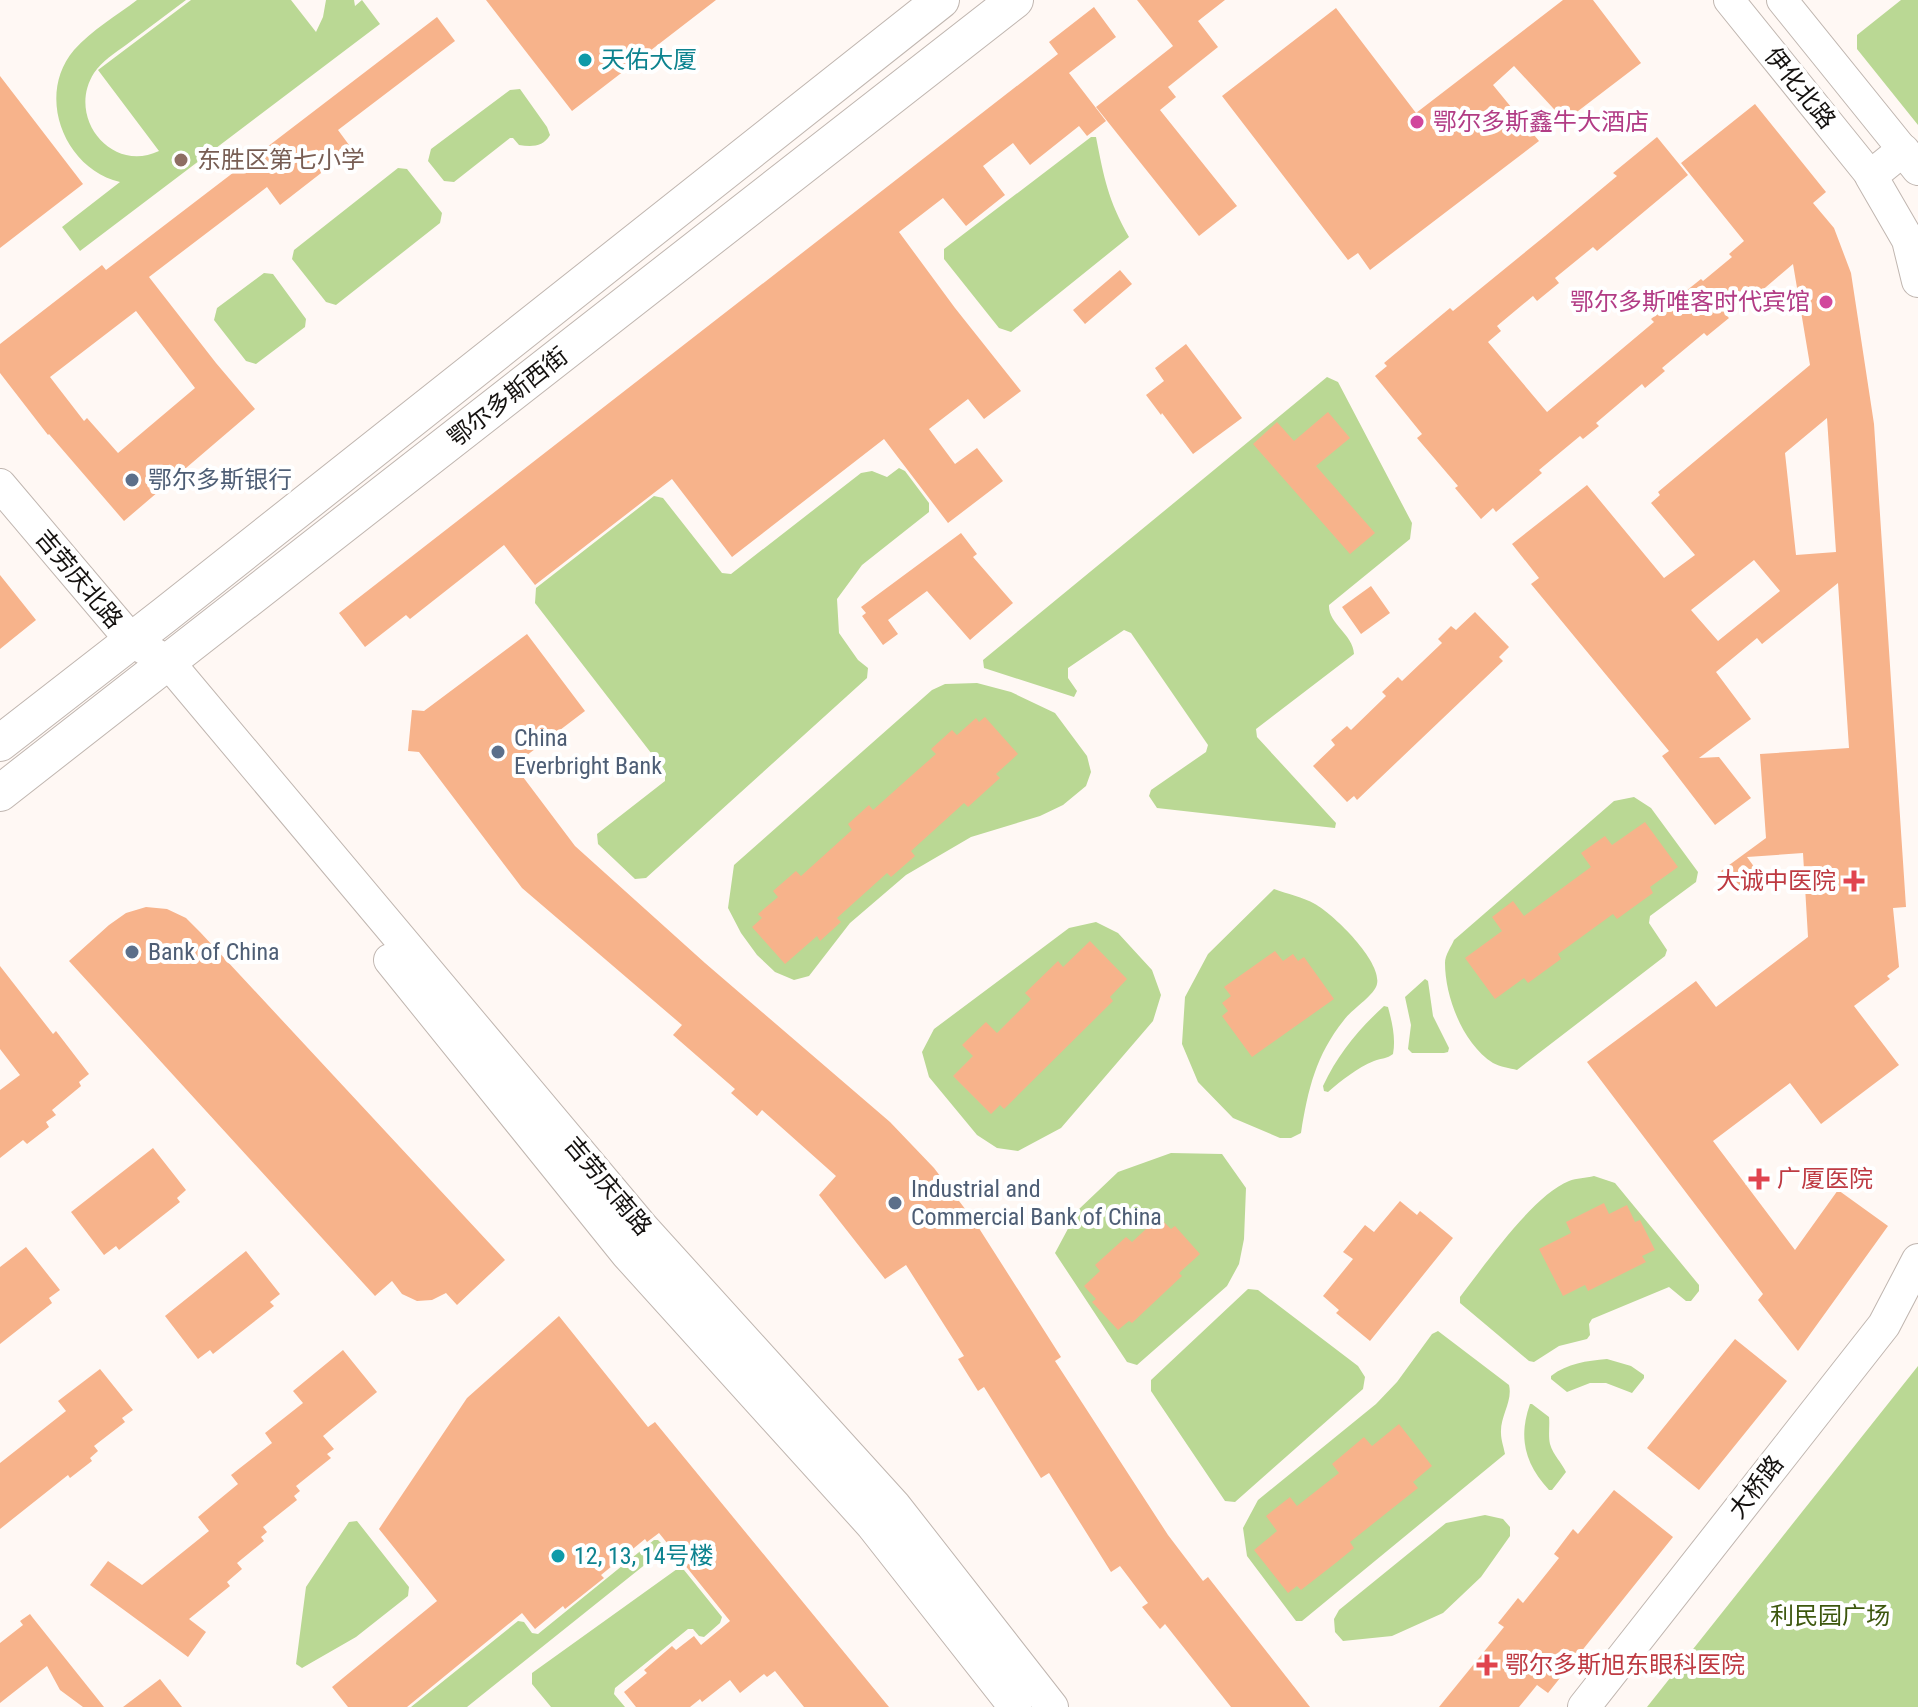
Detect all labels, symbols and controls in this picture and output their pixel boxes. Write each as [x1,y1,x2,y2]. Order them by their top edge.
street label: 伊化北路 [1759,42,1841,134]
place label: 天佑大厦 [601,46,697,74]
marker: 天佑大厦 [576,51,594,69]
place label: 鄂尔多斯鑫牛大酒店 [1433,108,1649,136]
marker: 鄂尔多斯鑫牛大酒店 [1408,113,1426,131]
place label: 东胜区第七小学 [197,146,365,174]
marker: 东胜区第七小学 [172,151,190,169]
place label: 鄂尔多斯唯客时代宾馆 [1570,288,1810,316]
marker: 鄂尔多斯唯客时代宾馆 [1817,293,1835,311]
street label: 鄂尔多斯西街 [443,342,573,452]
place label: 鄂尔多斯银行 [148,466,292,494]
marker: 鄂尔多斯银行 [123,471,141,489]
street label: 吉劳庆北路 [30,524,128,634]
place label: China Everbright Bank [514,724,662,780]
marker: China Everbright Bank [489,743,507,761]
place label: 大诚中医院 [1716,867,1836,895]
marker: 大诚中医院 [1843,870,1865,892]
place label: Bank of China [148,938,280,966]
marker: Bank of China [123,943,141,961]
street label: 吉劳庆南路 [559,1131,657,1241]
place label: 广厦医院 [1777,1165,1873,1193]
marker: 广厦医院 [1748,1168,1770,1190]
place label: Industrial and Commercial Bank of China [911,1175,1162,1231]
marker: Industrial and Commercial Bank of China [886,1194,904,1212]
street label: 大桥路 [1723,1450,1789,1524]
place label: 12, 13, 14号楼 [574,1542,714,1570]
marker: 12, 13, 14号楼 [549,1547,567,1565]
park label: 利民园广场 [1770,1602,1890,1630]
place label: 鄂尔多斯旭东眼科医院 [1505,1651,1745,1679]
marker: 鄂尔多斯旭东眼科医院 [1476,1654,1498,1676]

